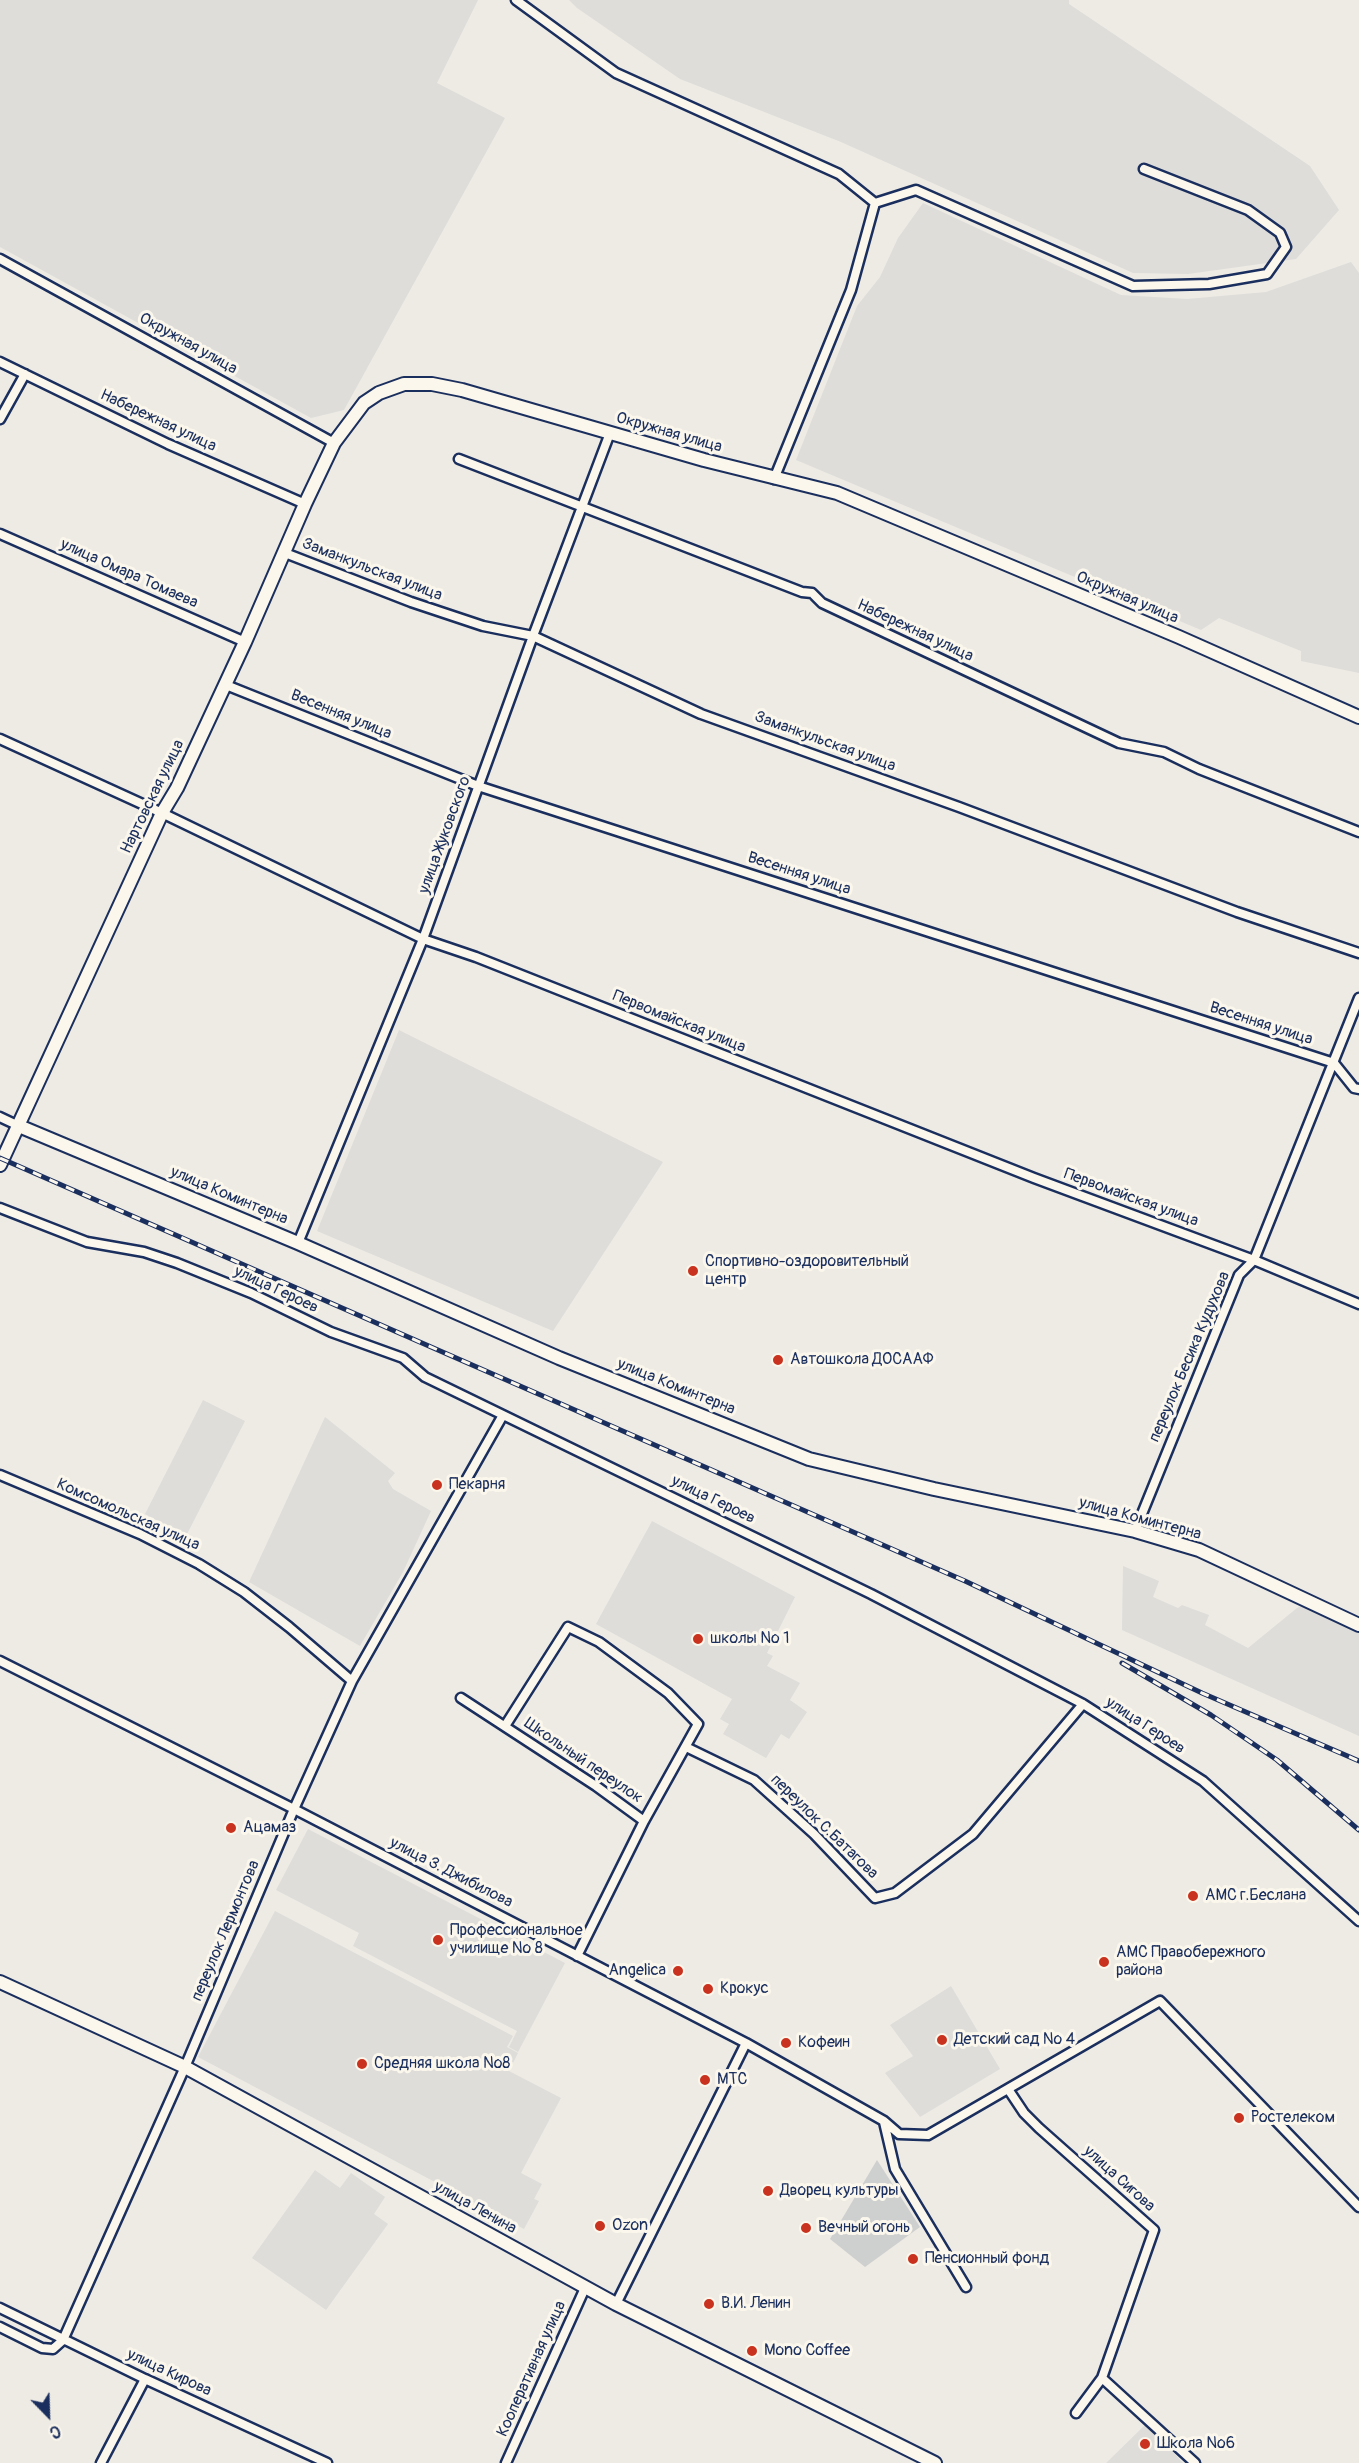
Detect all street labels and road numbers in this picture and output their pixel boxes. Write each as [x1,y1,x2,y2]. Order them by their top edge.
street label: Окружная улица [136,309,240,379]
street label: Набережная улица [97,386,219,456]
street label: Окружная улица [614,409,724,457]
street label: Заманкульская улица [299,534,445,606]
street label: улица Омара Томаева [57,535,201,613]
street label: Окружная улица [1073,568,1181,628]
street label: Набережная улица [854,596,976,666]
street label: Весенняя улица [288,686,394,744]
street label: Заманкульская улица [752,708,898,776]
street label: Нартовская улица [117,737,189,857]
street label: улица Жуковского [415,774,475,896]
street label: Весенняя улица [745,848,853,900]
street label: Первомайская улица [610,987,748,1057]
street label: Весенняя улица [1207,998,1315,1050]
street label: улица Коминтерна [167,1163,291,1229]
street label: Первомайская улица [1061,1165,1201,1231]
street label: улица Героев [231,1262,321,1318]
street label: переулок Бесика Кудухова [1145,1269,1235,1445]
street label: улица Коминтерна [614,1355,738,1419]
street label: улица Героев [668,1471,758,1529]
street label: Комсомольская улица [53,1475,203,1555]
street label: улица Коминтерна [1077,1493,1203,1545]
street label: улица Героев [1102,1693,1188,1759]
street label: Школьный переулок [520,1714,646,1808]
street label: переулок С.Батагова [766,1771,882,1883]
street label: улица З. Джибилова [386,1834,516,1912]
street label: переулок Лермонтова [188,1858,264,2004]
street label: улица Сигова [1079,2142,1159,2216]
street label: улица Ленина [430,2177,520,2239]
street label: Кооперативная улица [493,2298,571,2440]
street label: улица Кирова [124,2345,214,2401]

